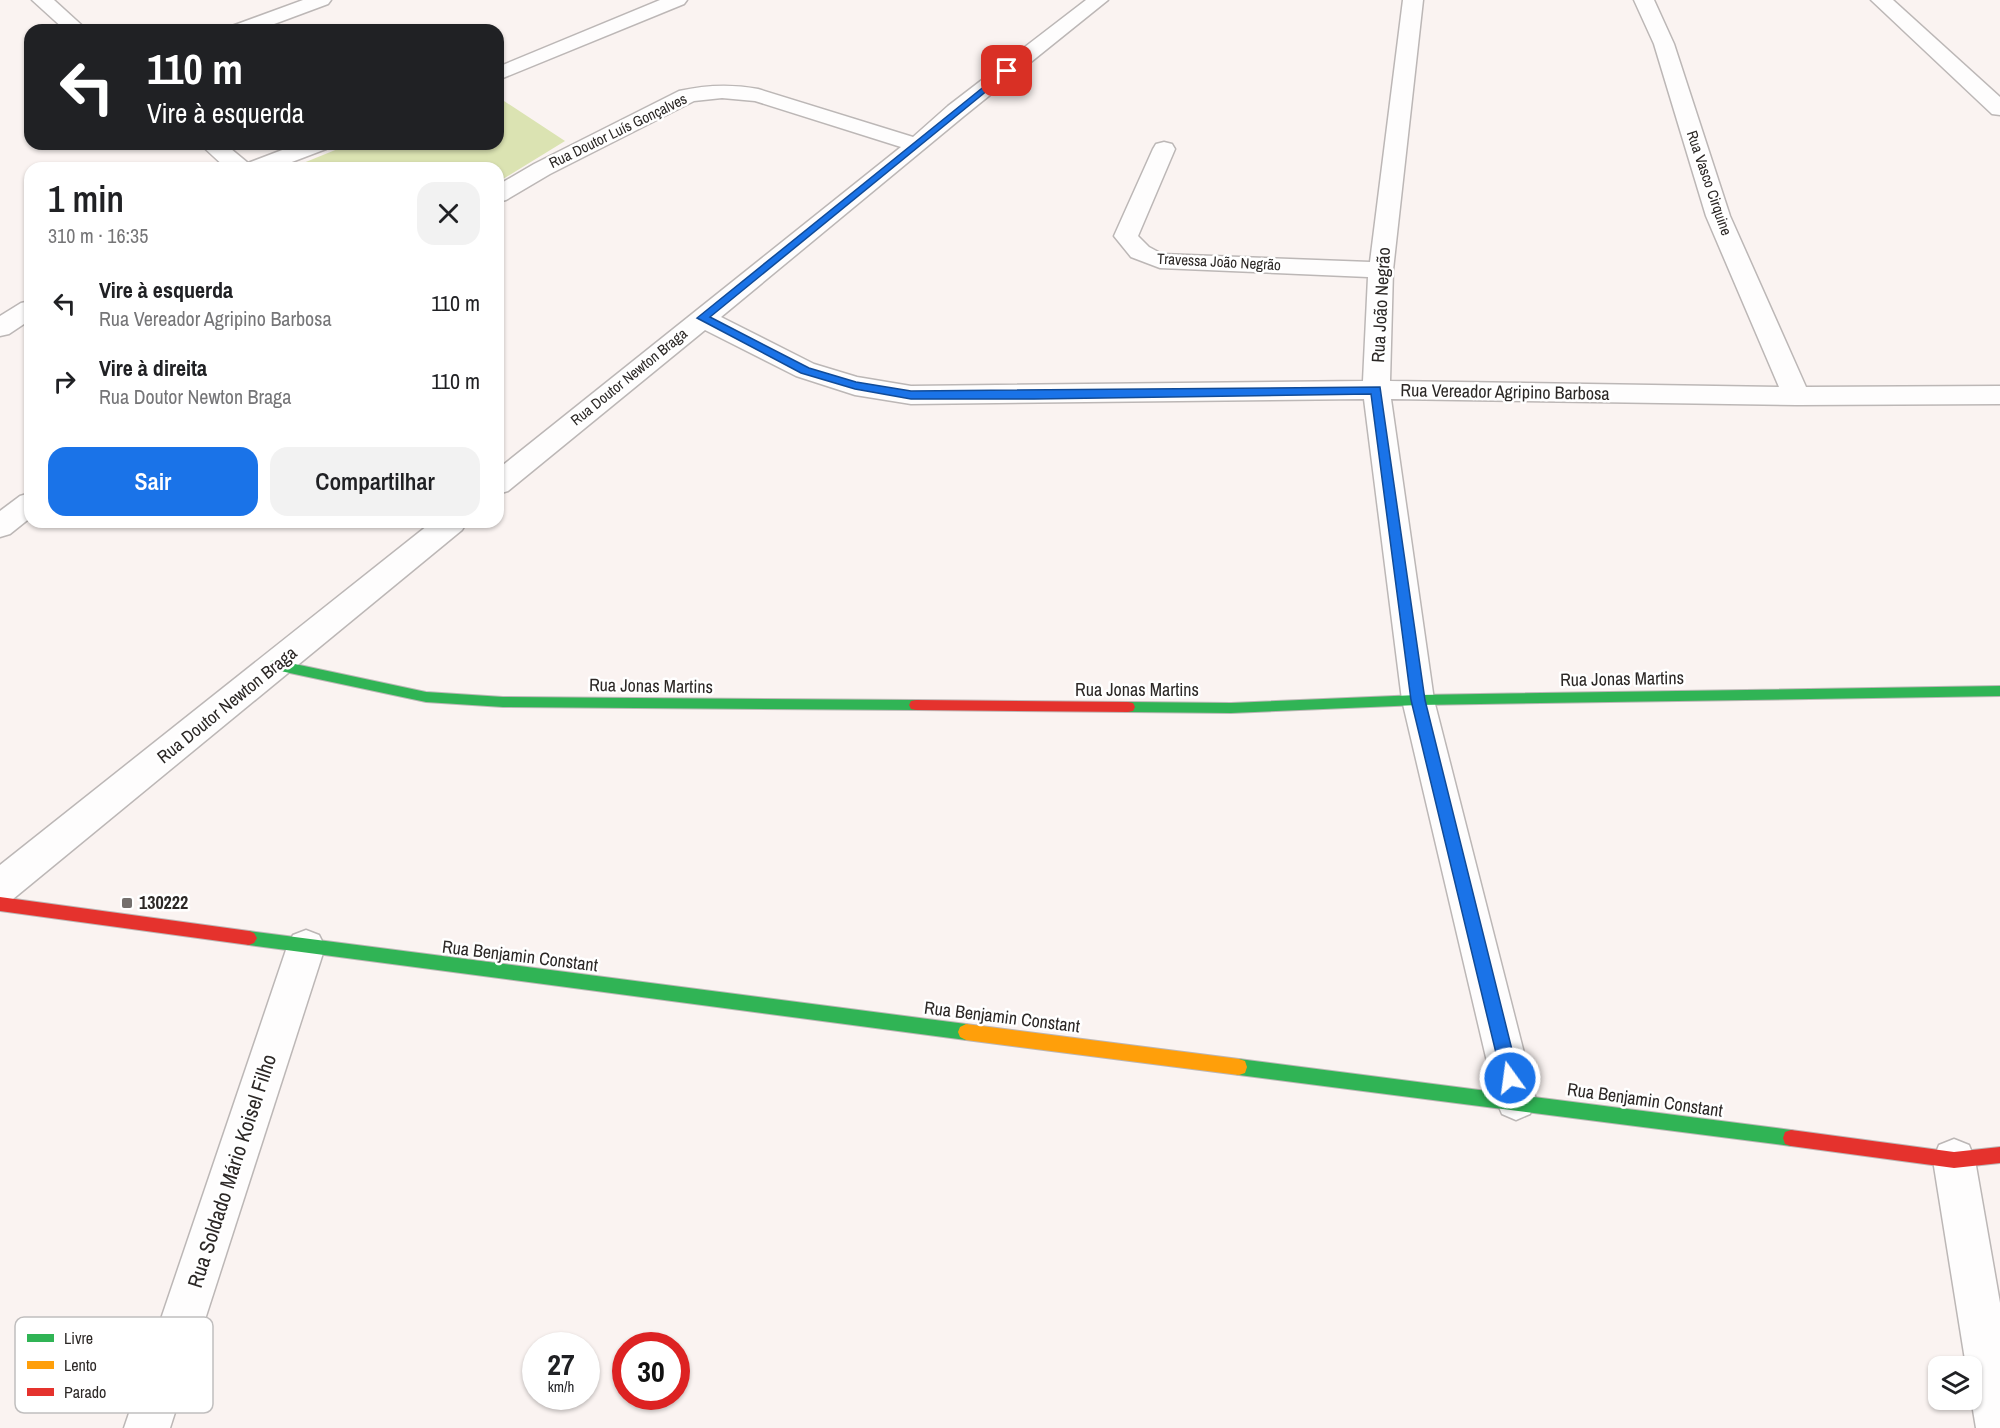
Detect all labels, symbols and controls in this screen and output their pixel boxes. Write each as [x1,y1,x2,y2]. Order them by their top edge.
text: 110 m [147,41,243,97]
pin [981,45,1032,96]
icon: left [48,48,126,126]
icon: arrive [990,54,1023,87]
street label: Rua Doutor Luís Gonçalves [545,88,690,173]
text: Vire à esquerda [147,95,304,131]
street label: Rua Vasco Cirquine [1682,127,1737,238]
text: 1 min [48,175,124,223]
button: close [417,182,480,245]
text: 310 m · 16:35 [48,222,148,249]
street label: Rua João Negrão [1365,247,1396,363]
street label: Travessa João Negrão [1157,248,1282,275]
text: Vire à esquerda [99,275,233,305]
icon: left [48,287,81,320]
text: 110 m [431,288,480,318]
text: Rua Vereador Agripino Barbosa [99,305,332,332]
street label: Rua Doutor Newton Braga [566,323,691,430]
text: Vire à direita [99,353,207,383]
icon: right [48,365,81,398]
text: 110 m [431,366,480,396]
street label: Rua Vereador Agripino Barbosa [1400,377,1610,406]
text: Rua Doutor Newton Braga [99,383,291,410]
button: Sair [48,447,258,516]
button: Compartilhar [270,447,480,516]
street label: Rua Doutor Newton Braga [152,640,302,769]
street label: Rua Jonas Martins [1560,665,1684,692]
street label: Rua Jonas Martins [589,672,713,699]
street label: Rua Jonas Martins [1075,677,1199,702]
place label: 130222 [139,890,188,915]
marker: 130222 [120,896,134,910]
street label: Rua Benjamin Constant [441,934,599,977]
street label: Rua Benjamin Constant [923,995,1081,1038]
position arrow [1478,1046,1542,1110]
street label: Rua Soldado Mário Koisel Filho [180,1050,283,1291]
street label: Rua Benjamin Constant [1566,1076,1724,1123]
legend [15,1317,213,1413]
text: Livre [64,1327,93,1349]
speed limit sign: 30 [612,1332,690,1410]
text: 27 [547,1344,575,1384]
text: Lento [64,1354,97,1376]
map controls [1928,1356,1982,1410]
button: layers [1928,1356,1982,1410]
text: km/h [548,1376,574,1397]
text: Parado [64,1381,106,1403]

